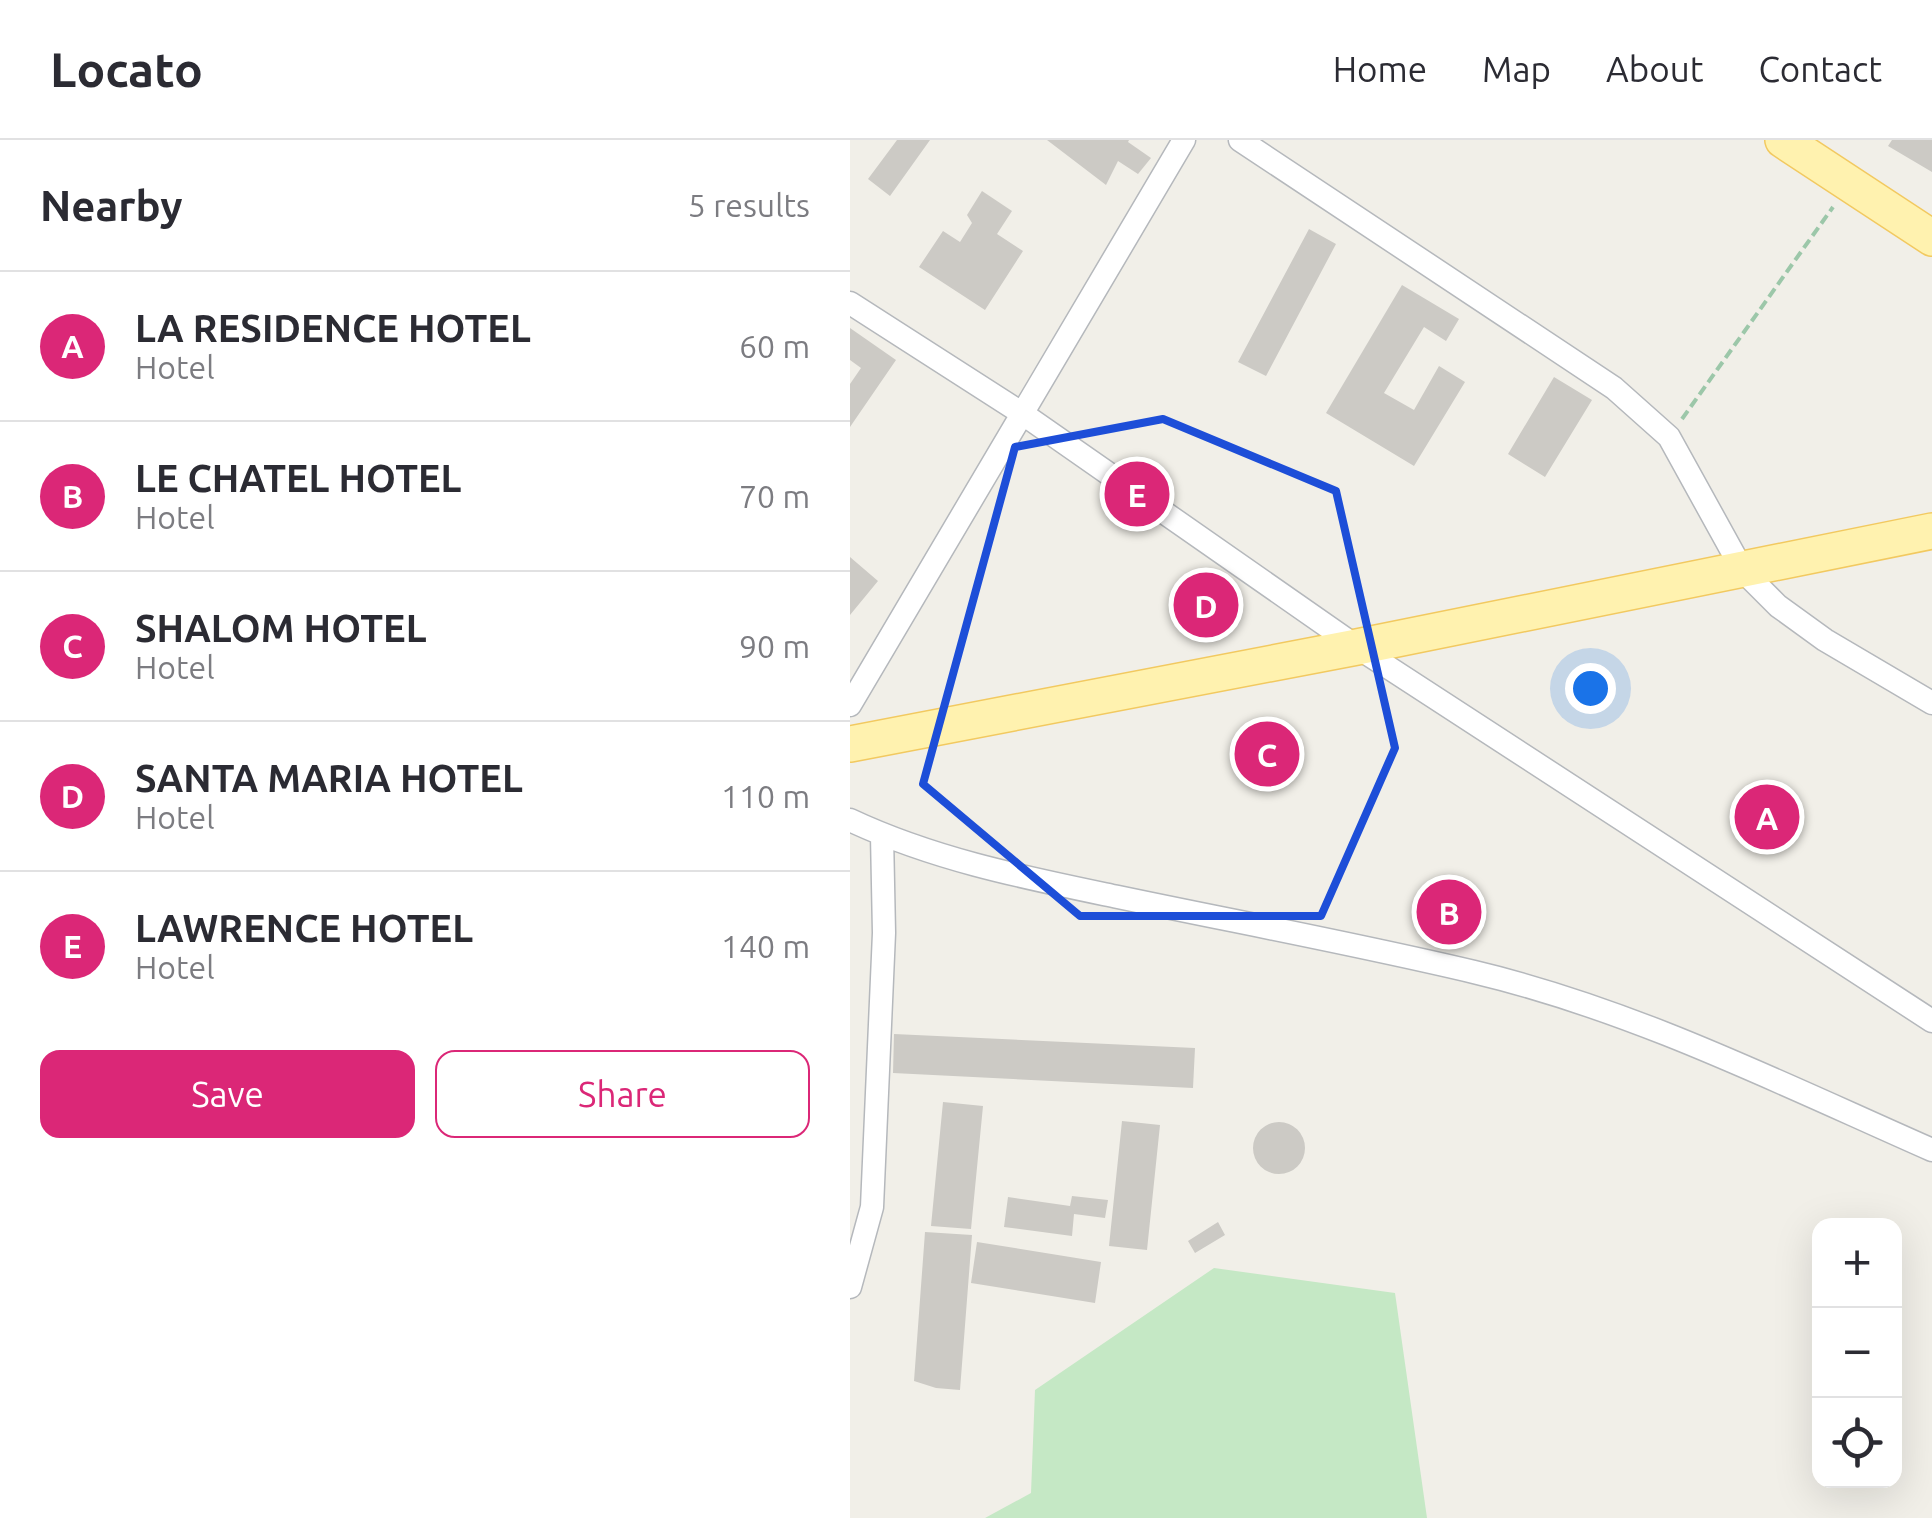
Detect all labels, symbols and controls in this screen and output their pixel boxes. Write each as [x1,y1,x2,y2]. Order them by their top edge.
text: Locato [50,42,203,96]
text: Home [1333,49,1427,89]
text: Map [1482,49,1551,89]
text: About [1606,49,1703,89]
text: Contact [1758,49,1882,89]
text: Nearby [40,182,183,229]
text: 5 results [688,187,810,223]
text: LA RESIDENCE HOTEL [135,307,531,349]
text: A [61,328,84,364]
text: 60 m [739,328,810,364]
text: Hotel [135,349,215,385]
pin: E [1104,456,1170,532]
text: LE CHATEL HOTEL [135,457,461,499]
text: B [62,478,83,514]
text: 70 m [739,478,810,514]
text: Hotel [135,499,215,535]
pin: D [1174,568,1238,642]
text: SHALOM HOTEL [135,607,427,649]
text: C [62,628,83,664]
text: 90 m [739,628,810,664]
text: Hotel [135,649,215,685]
your location [1565,663,1616,714]
pin: C [1234,716,1300,792]
text: SANTA MARIA HOTEL [135,757,523,799]
text: D [61,778,84,814]
text: 110 m [721,778,810,814]
pin: A [1734,780,1800,854]
text: Hotel [135,799,215,835]
pin: B [1416,874,1482,950]
text: LAWRENCE HOTEL [135,907,473,949]
text: E [63,928,82,964]
text: 140 m [721,928,810,964]
text: Hotel [135,949,215,985]
button: Save [40,1050,415,1138]
button: Share [435,1050,810,1138]
map controls [1812,1218,1902,1488]
button: + [1812,1218,1902,1308]
button: − [1812,1308,1902,1398]
button: locate [1812,1398,1902,1488]

